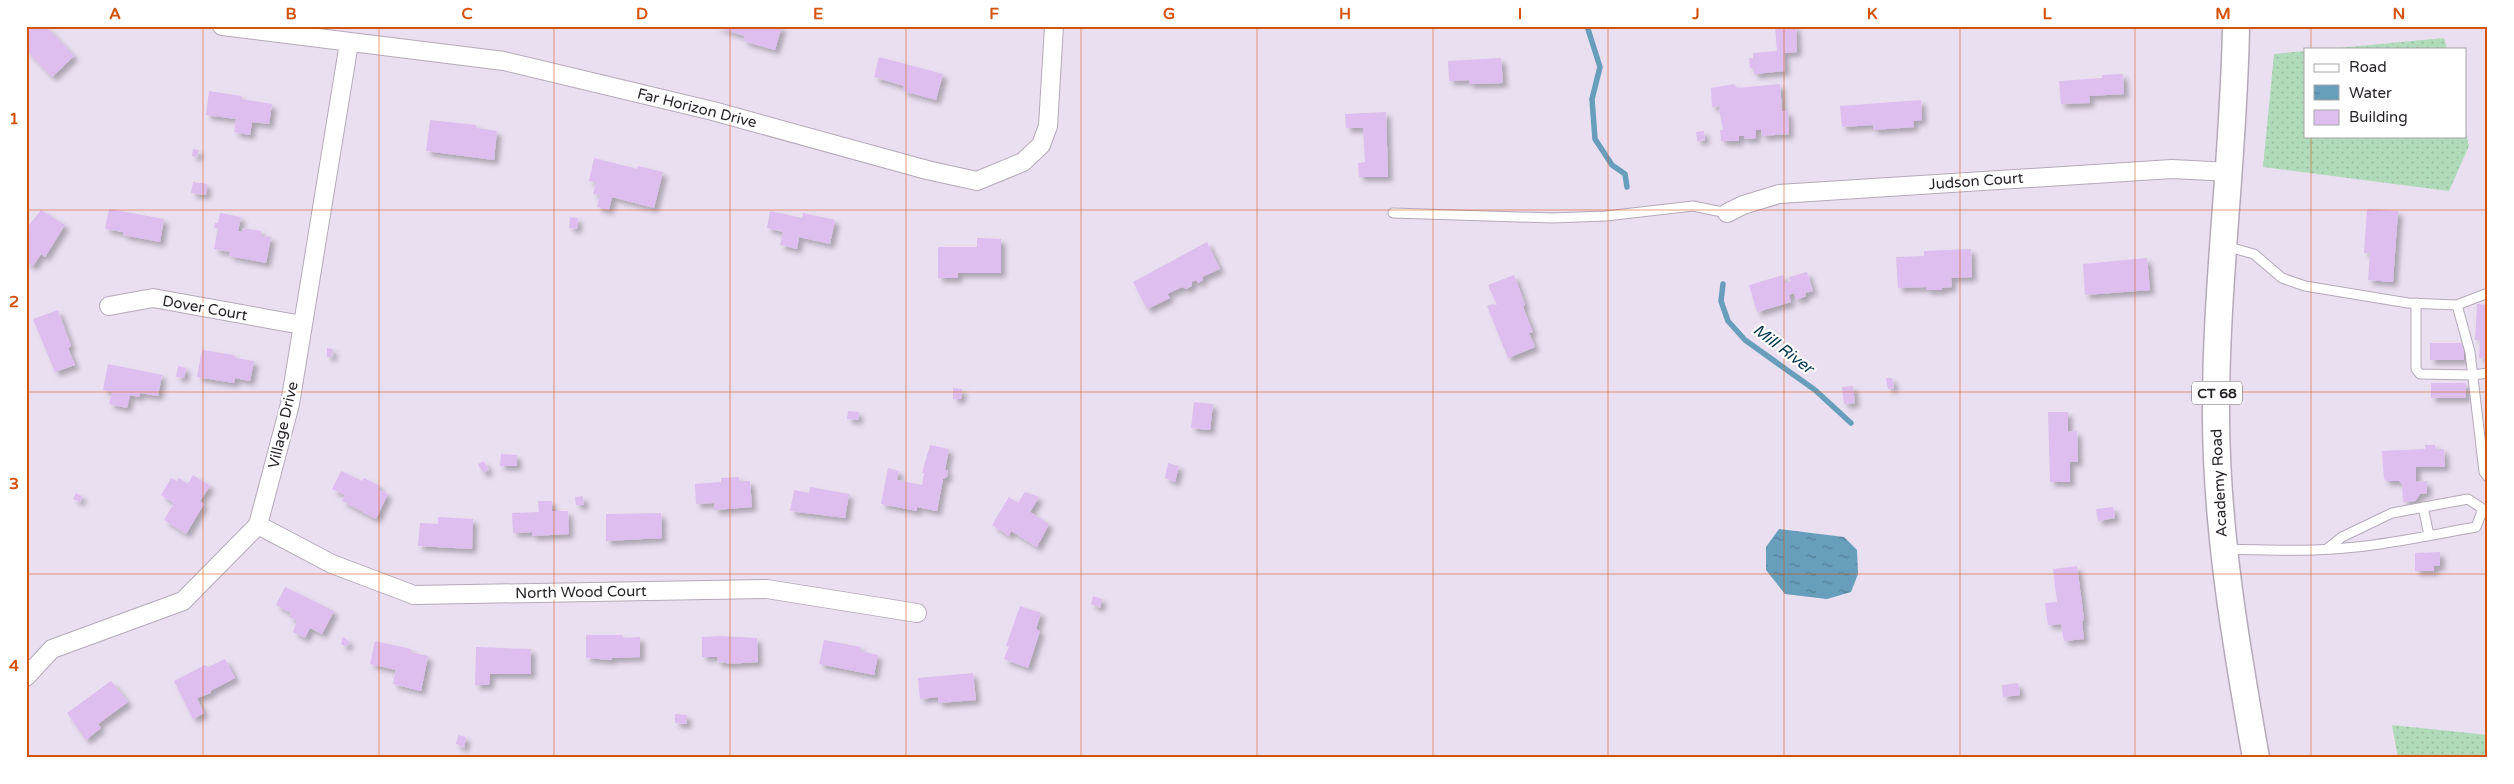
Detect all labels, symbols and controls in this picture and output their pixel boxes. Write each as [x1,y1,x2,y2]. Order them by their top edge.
text: A [109,4,121,24]
text: B [285,4,297,24]
text: C [461,4,473,24]
text: D [636,4,648,24]
text: E [813,4,823,24]
text: F [989,4,999,24]
text: G [1163,4,1175,24]
text: H [1339,4,1351,24]
text: I [1518,4,1522,24]
text: J [1691,4,1700,24]
text: K [1867,4,1878,24]
text: L [2042,4,2052,24]
text: M [2215,4,2231,24]
text: N [2393,4,2405,24]
legend [2304,48,2466,138]
text: Road [2349,58,2387,76]
street label: Far Horizon Drive [635,84,759,132]
text: Water [2349,84,2392,102]
text: Building [2349,108,2408,126]
text: 1 [9,109,19,129]
street label: Judson Court [1928,169,2024,193]
text: 2 [9,292,19,312]
street label: Dover Court [161,292,249,324]
water label: Mill River [1749,320,1819,379]
street label: Village Drive [264,380,302,470]
road number: CT 68 [2192,382,2242,404]
street label: Academy Road [2207,428,2231,538]
text: 3 [9,474,19,494]
street label: North Wood Court [515,582,647,602]
text: 4 [9,656,19,676]

